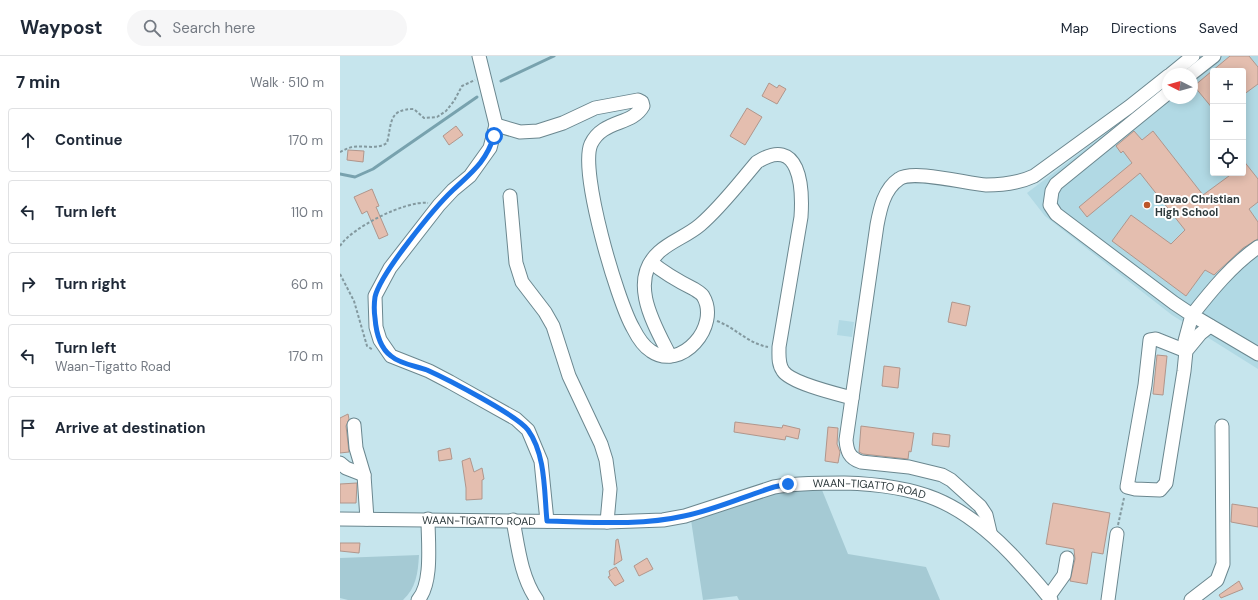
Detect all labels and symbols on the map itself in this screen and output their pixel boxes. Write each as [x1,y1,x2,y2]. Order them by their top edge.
north arrow [1162,68,1198,104]
route start [485,127,503,145]
place label: Davao Christian High School [1155,192,1240,219]
marker: Davao Christian High School [1142,200,1152,210]
route end [779,475,797,493]
street label: WAAN-TIGATTO ROAD [813,476,928,502]
street label: WAAN-TIGATTO ROAD [422,513,536,528]

